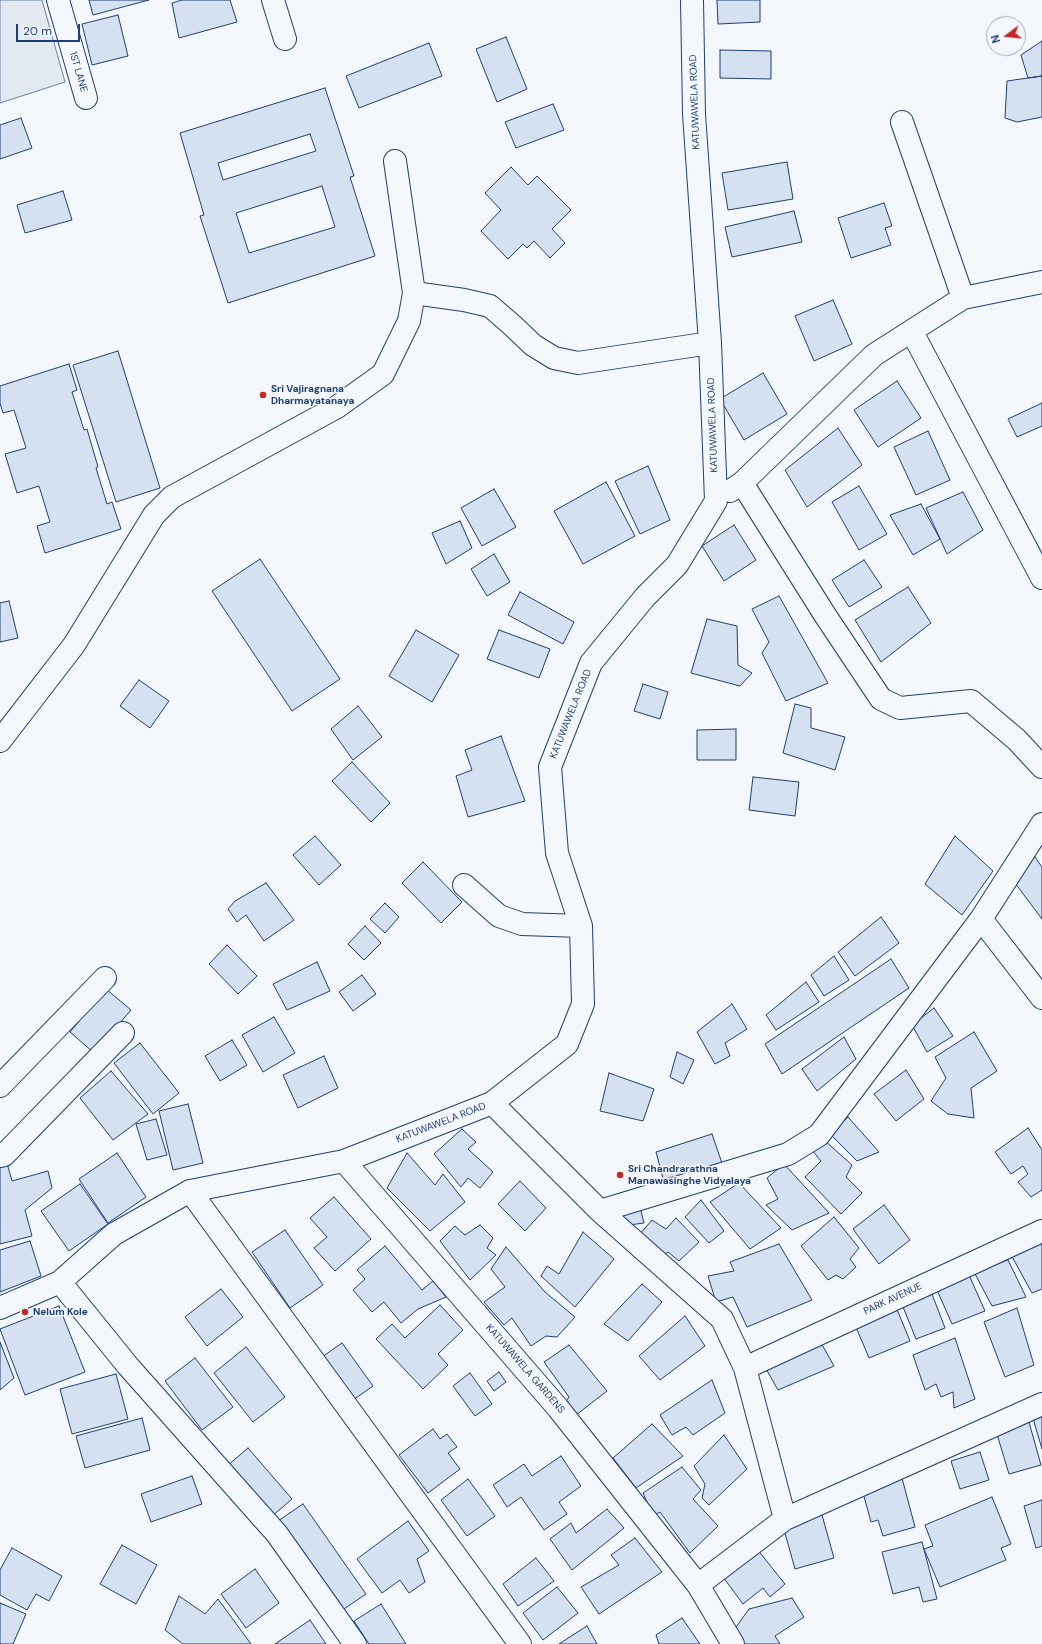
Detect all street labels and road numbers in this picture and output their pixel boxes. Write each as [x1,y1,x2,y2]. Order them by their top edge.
street label: 1ST LANE [67,50,89,94]
street label: KATUWAWELA ROAD [687,54,703,150]
street label: KATUWAWELA ROAD [705,377,721,473]
street label: KATUWAWELA ROAD [548,668,594,760]
street label: KATUWAWELA ROAD [394,1100,488,1146]
street label: PARK AVENUE [862,1280,924,1318]
street label: KATUWAWELA GARDENS [483,1322,567,1416]

